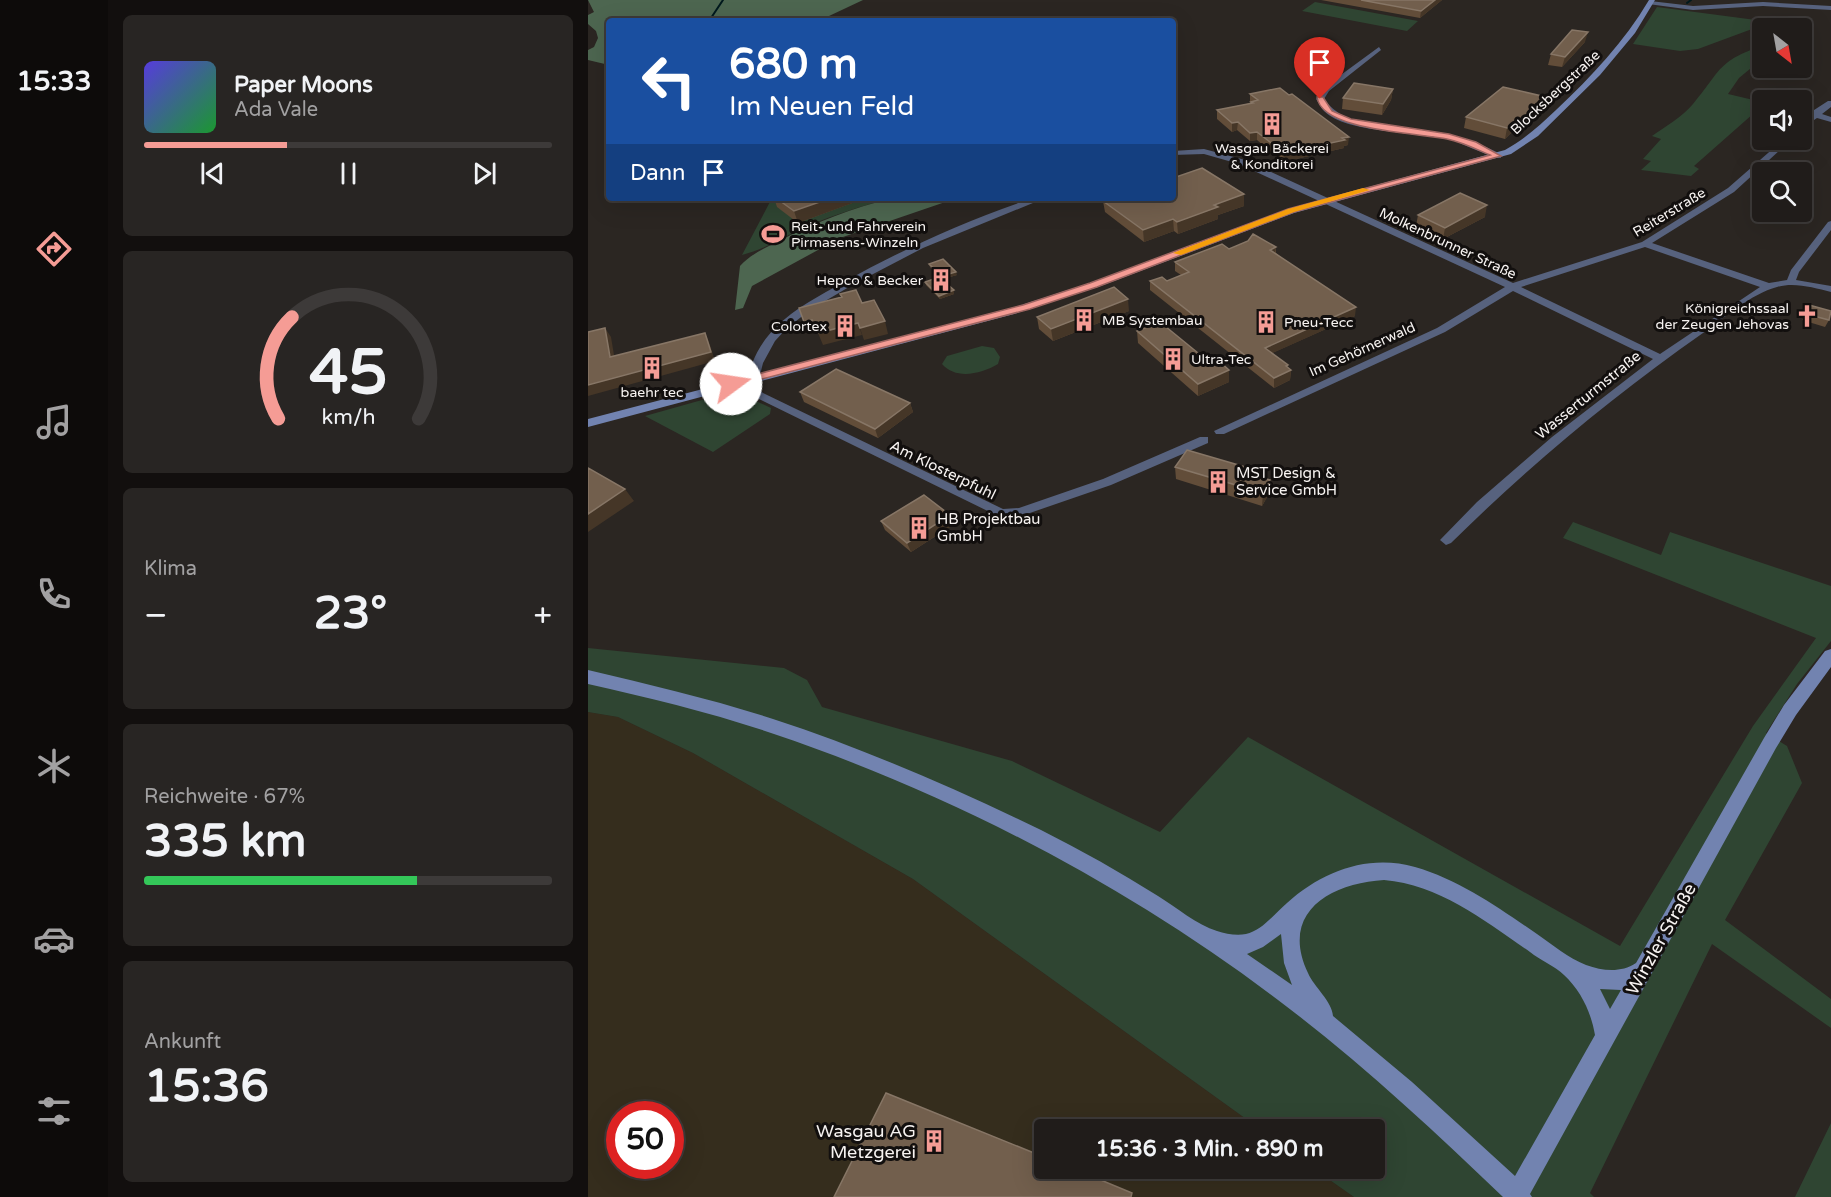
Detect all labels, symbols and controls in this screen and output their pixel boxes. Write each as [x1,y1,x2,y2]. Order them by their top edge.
north arrow [1752,18,1812,78]
map controls [1752,18,1812,222]
pin [1294,37,1345,99]
text: 680 m [729,39,858,90]
icon: left [630,42,708,120]
icon: arrive [1303,46,1336,79]
street label: Blocksbergstraße [1507,47,1604,138]
text: 15:33 [17,65,91,98]
text: Paper Moons [234,72,373,98]
text: Im Neuen Feld [729,90,914,123]
button: sound [1752,90,1812,150]
text: Ada Vale [234,98,318,122]
building icon: Wasgau Bäckerei & Konditorei [1259,111,1285,137]
place label: Wasgau Bäckerei & Konditorei [1215,140,1329,173]
icon: arrive [697,156,730,189]
icon: previous [196,157,229,190]
icon: pause [332,157,365,190]
icon: next [468,157,501,190]
text: Dann [630,160,685,186]
button: search [1752,162,1812,222]
street label: Reiterstraße [1630,184,1709,241]
street label: Molkenbrunner Straße [1377,204,1519,283]
place label: Reit- und Fahrverein Pirmasens-Winzeln [791,218,926,251]
sports icon: Reit- und Fahrverein Pirmasens-Winzeln [760,221,786,247]
icon: directions [33,228,75,270]
building icon: Hepco & Becker [928,267,954,293]
place label: Hepco & Becker [817,272,924,289]
place label: Königreichssaal der Zeugen Jehovas [1656,300,1789,333]
church icon: Königreichssaal der Zeugen Jehovas [1794,303,1820,329]
building icon: MB Systembau [1071,307,1097,333]
building icon: Pneu-Tecc [1253,309,1279,335]
place label: MB Systembau [1102,312,1202,329]
building icon: Colortex [832,313,858,339]
place label: Pneu-Tecc [1284,314,1354,331]
place label: Colortex [771,318,827,335]
street label: Im Gehörnerwald [1307,318,1418,380]
text: 45 [309,336,387,411]
building icon: Ultra-Tec [1160,346,1186,372]
street label: Wasserturmstraße [1532,347,1644,443]
place label: Ultra-Tec [1191,351,1251,368]
position arrow [699,352,763,416]
building icon: baehr tec [639,355,665,381]
place label: baehr tec [621,384,683,401]
icon: music [33,401,75,443]
text: km/h [321,405,375,431]
street label: Am Klosterpfuhl [887,437,999,503]
place label: MST Design & Service GmbH [1236,464,1337,499]
building icon: MST Design & Service GmbH [1205,469,1231,495]
place label: HB Projektbau GmbH [937,510,1040,545]
building icon: HB Projektbau GmbH [906,515,932,541]
text: Klima [144,557,197,581]
icon: phone [33,573,75,615]
text: 23° [314,587,387,641]
text: − [144,596,168,635]
text: + [533,596,552,635]
icon: climate [33,745,75,787]
text: Reichweite · 67% [144,785,305,809]
text: 335 km [144,815,306,869]
street label: Winzler Straße [1621,879,1701,999]
icon: car [33,918,75,960]
text: Ankunft [144,1030,221,1054]
text: 15:36 [144,1060,269,1114]
icon: filters [33,1090,75,1132]
speed limit sign: 50 [606,1101,684,1179]
place label: Wasgau AG Metzgerei [816,1120,916,1163]
building icon: Wasgau AG Metzgerei [921,1128,947,1154]
text: 15:36 · 3 Min. · 890 m [1096,1136,1323,1162]

